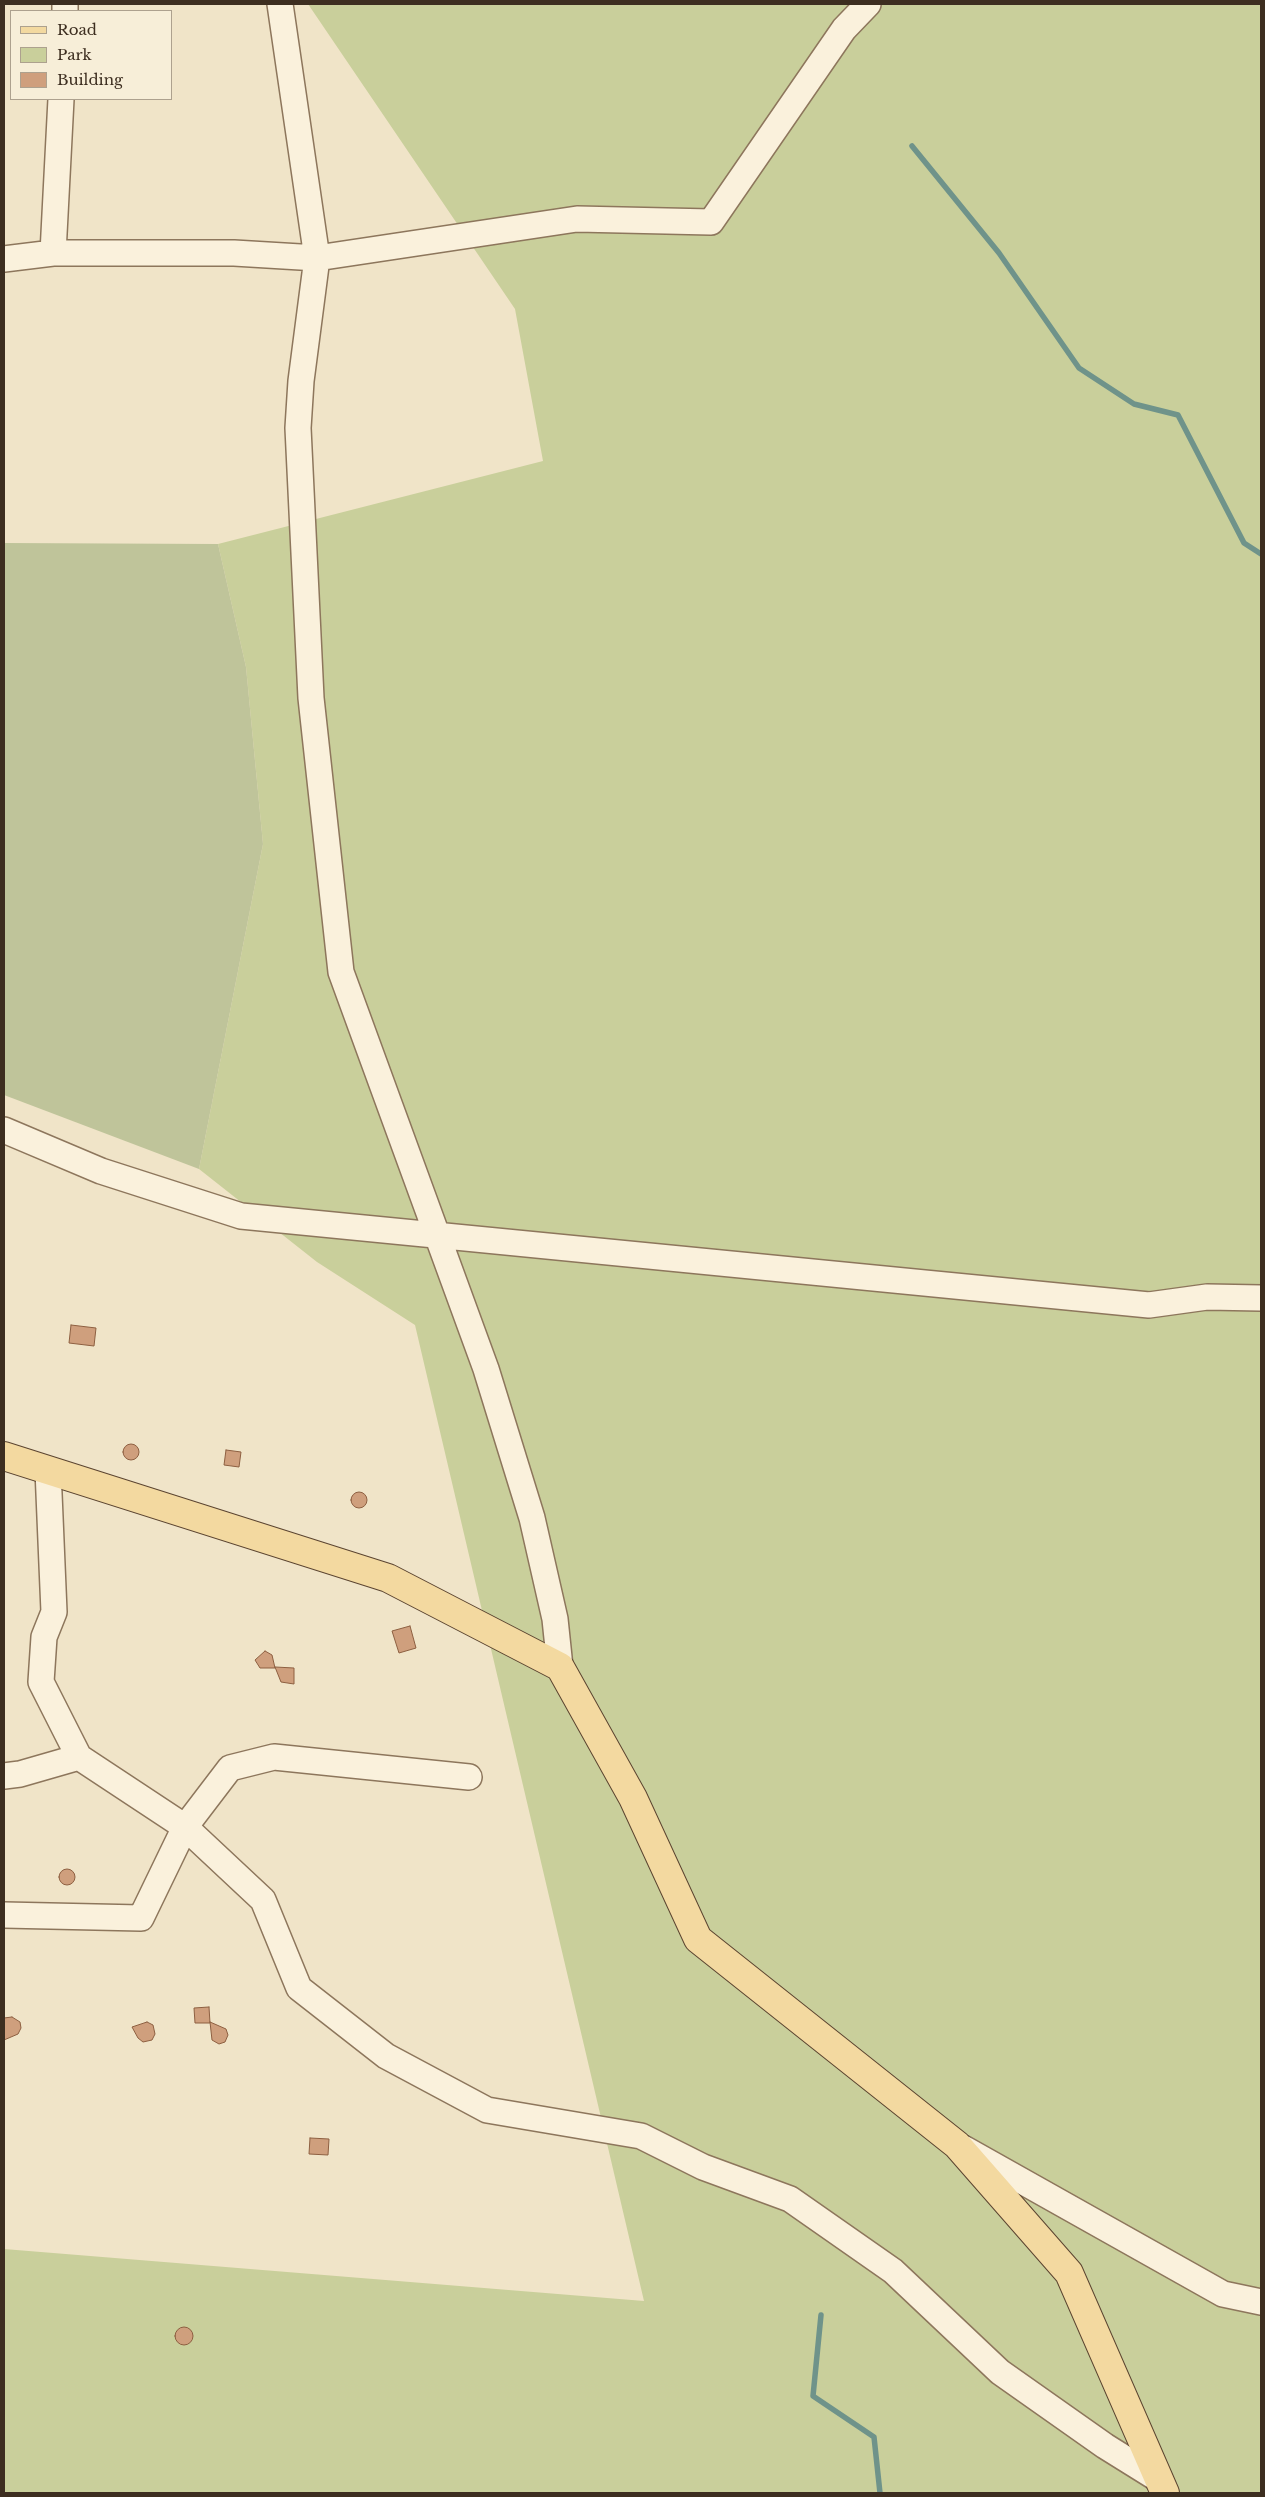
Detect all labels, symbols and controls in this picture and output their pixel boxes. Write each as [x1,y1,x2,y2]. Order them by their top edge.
legend [10,10,172,100]
text: Road [57,20,97,39]
text: Park [57,45,92,64]
text: Building [57,70,123,89]

